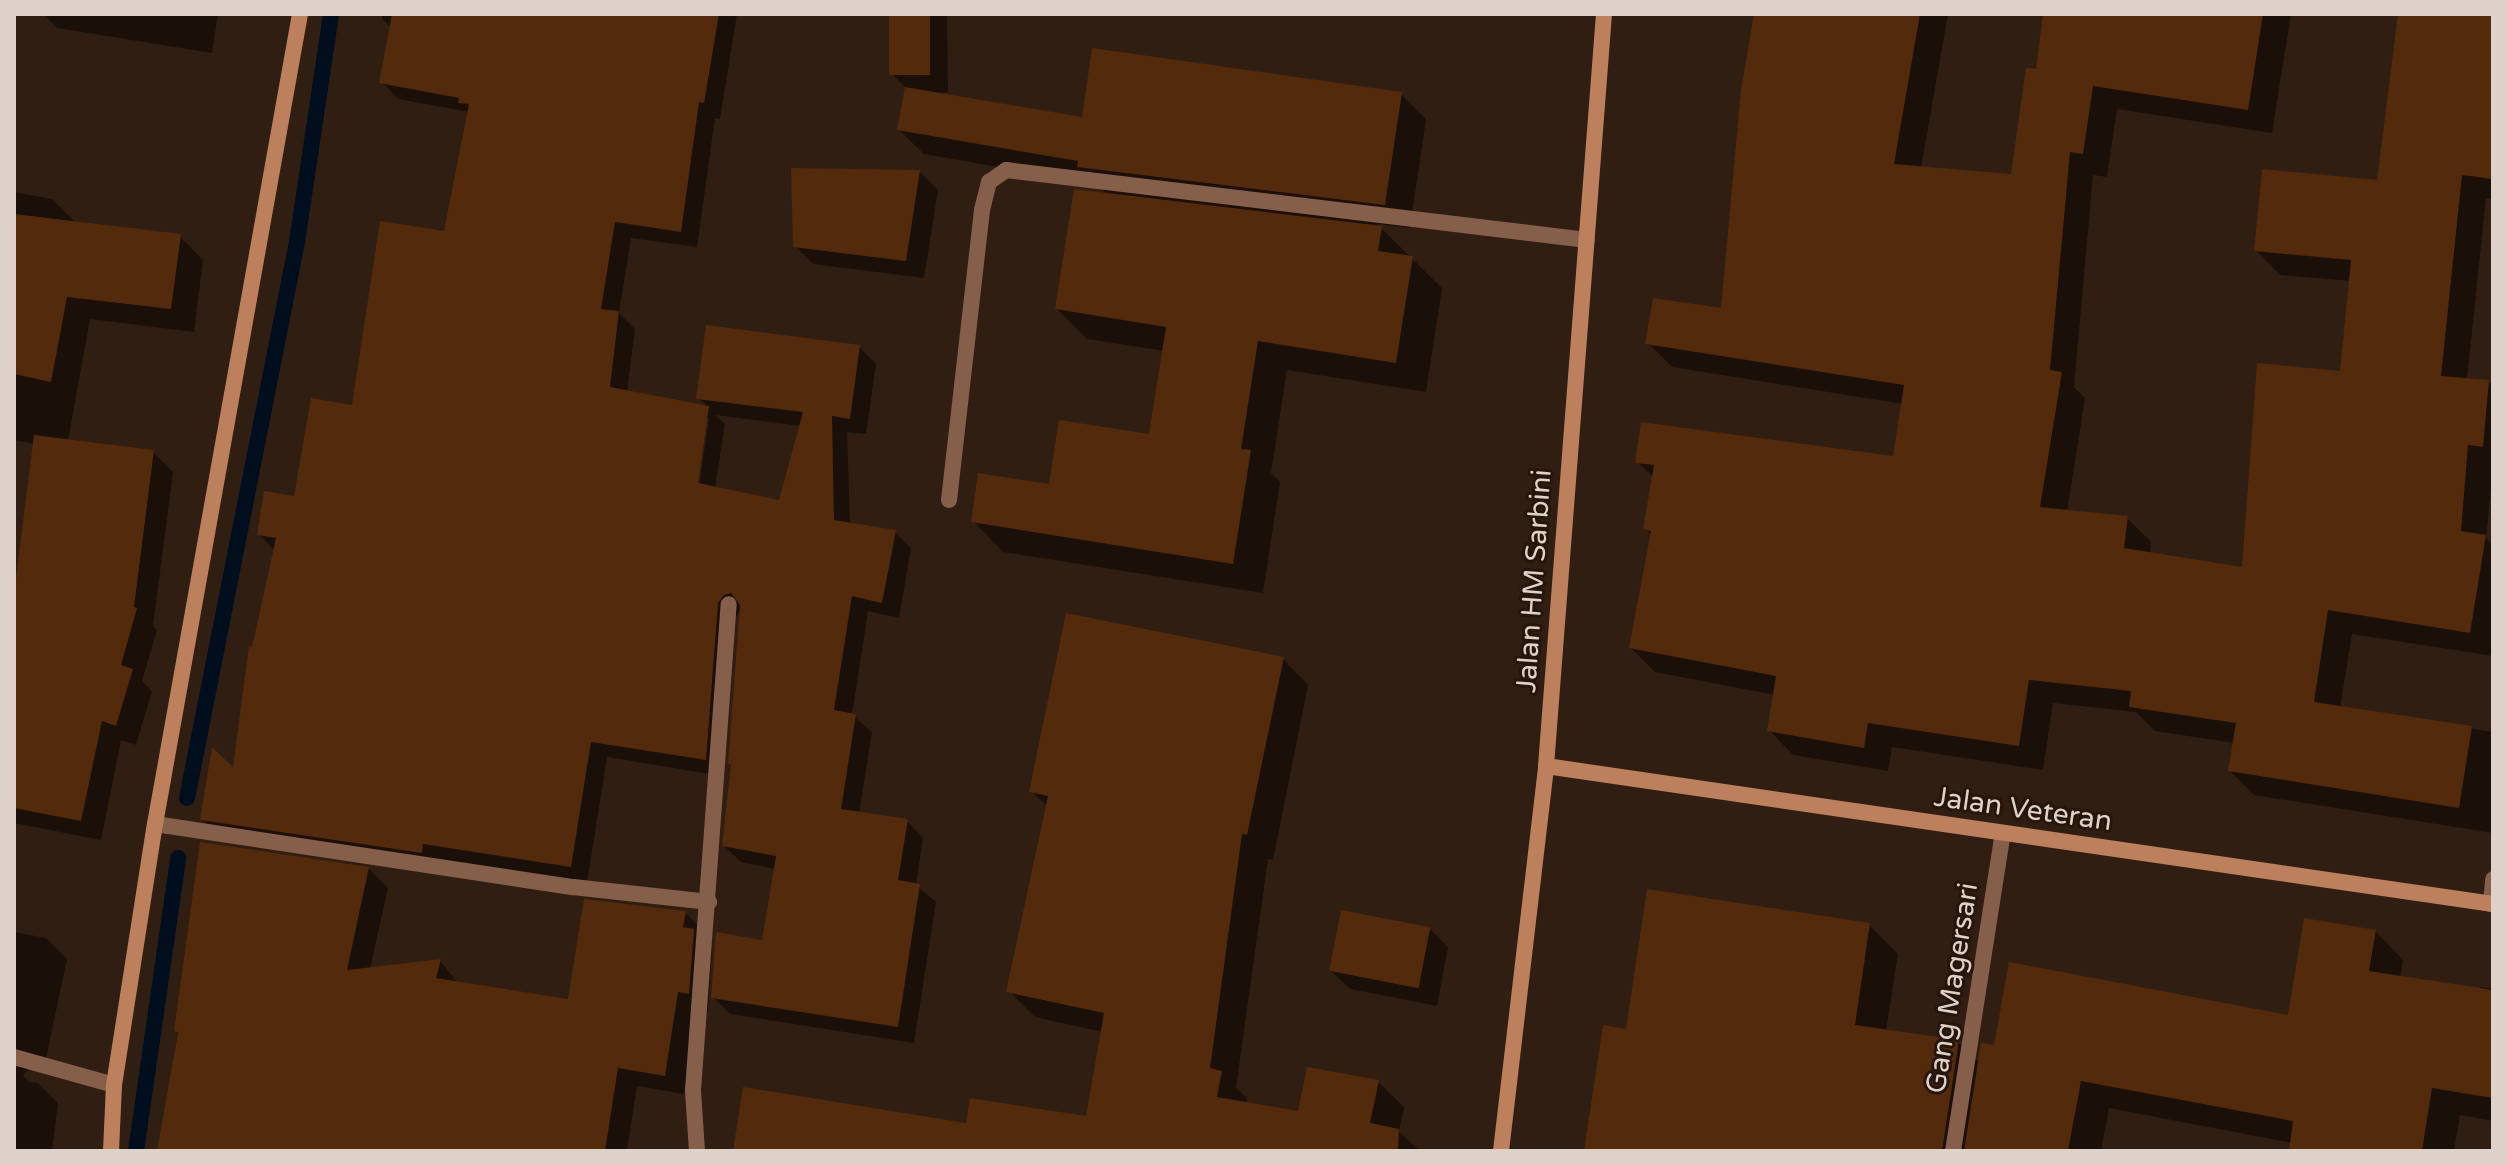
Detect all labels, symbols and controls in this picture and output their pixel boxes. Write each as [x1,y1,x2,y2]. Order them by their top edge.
street label: Jalan HM Sarbini [1509,468,1559,694]
street label: Jalan Veteran [1932,780,2114,838]
street label: Gang Magersari [1919,880,1985,1096]

